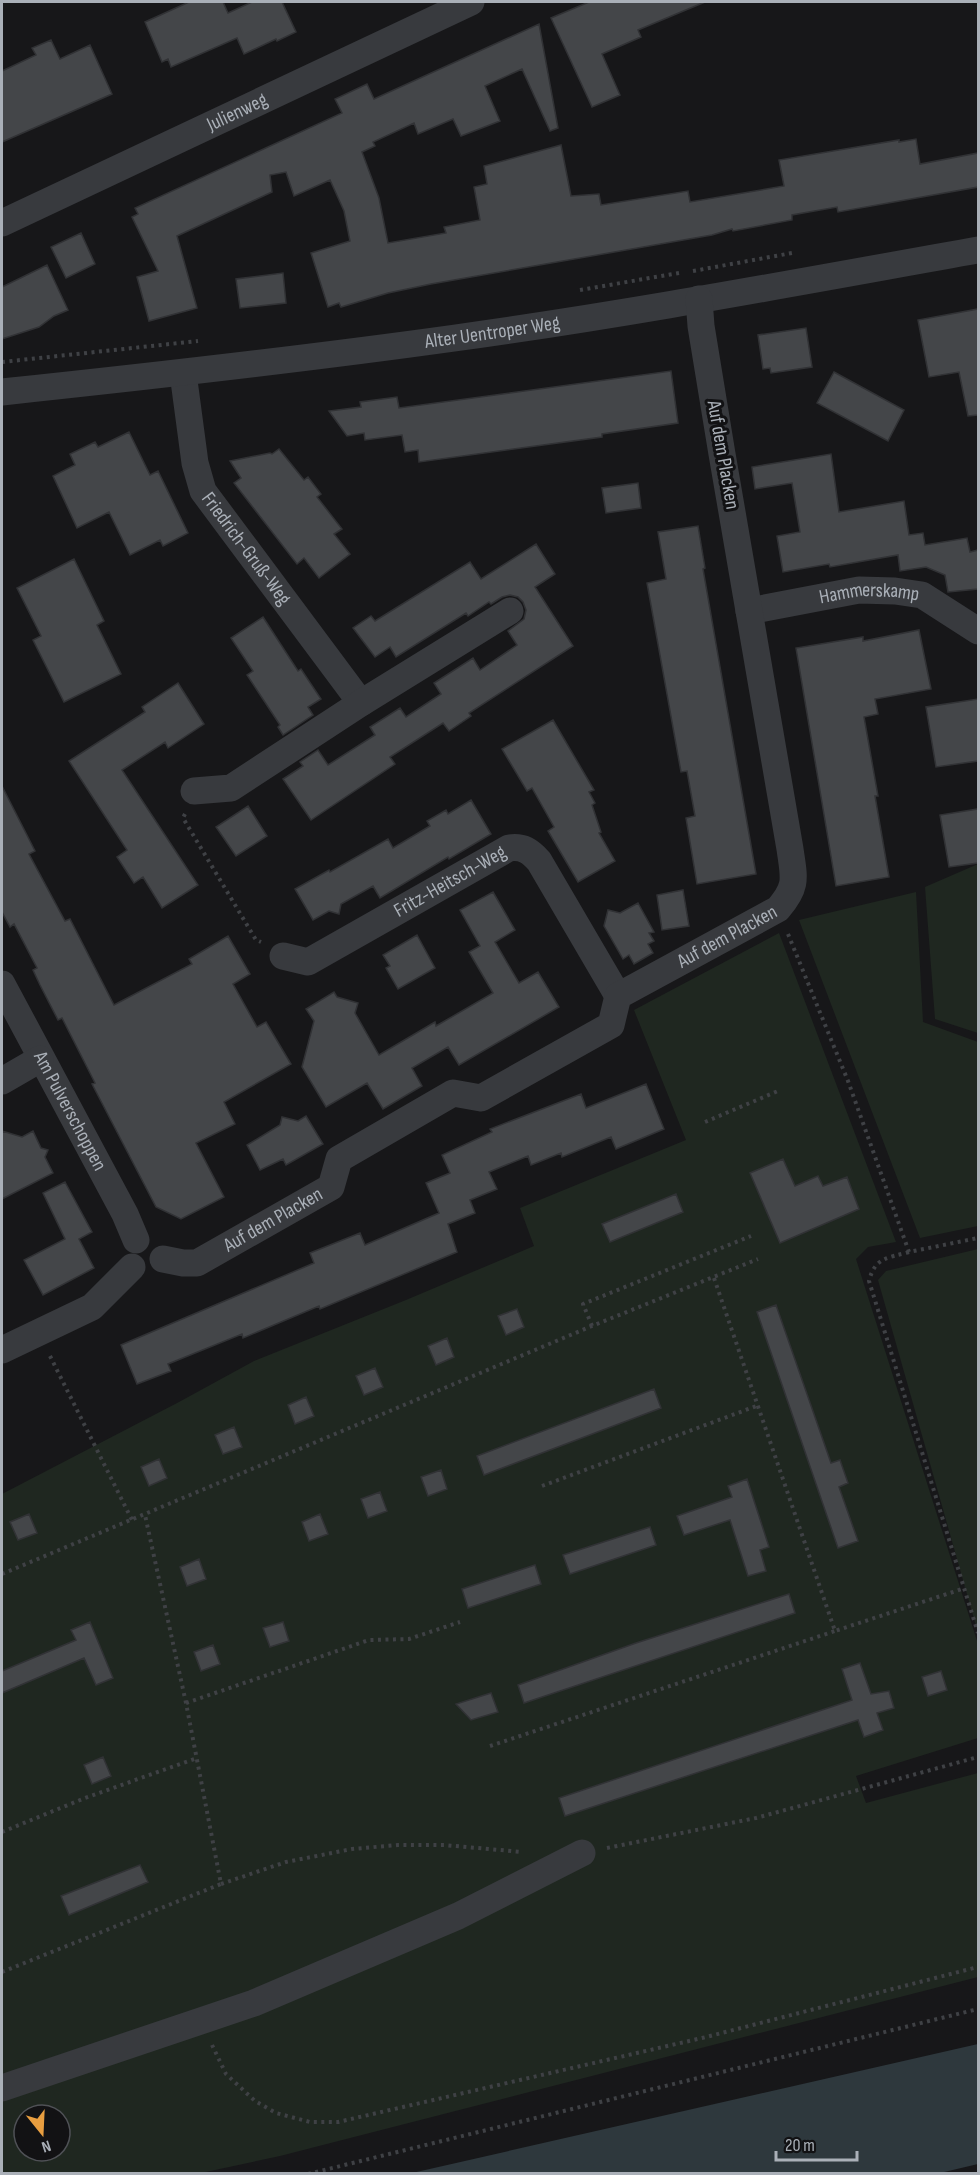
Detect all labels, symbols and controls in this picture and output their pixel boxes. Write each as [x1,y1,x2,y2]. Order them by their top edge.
street label: Julienweg [202,88,271,137]
street label: Alter Uentroper Weg [422,311,561,354]
street label: Auf dem Placken [701,398,744,511]
street label: Friedrich-Gruß-Weg [196,488,296,610]
street label: Hammerskamp [817,578,921,609]
street label: Fritz-Heitsch-Weg [390,840,510,923]
street label: Auf dem Placken [672,900,781,974]
street label: Am Pulverschoppen [28,1046,112,1175]
street label: Auf dem Placken [219,1182,327,1258]
north arrow [12,2103,72,2163]
scale bar [776,2124,857,2162]
text: N [39,2135,53,2156]
text: 20 m [785,2135,815,2156]

